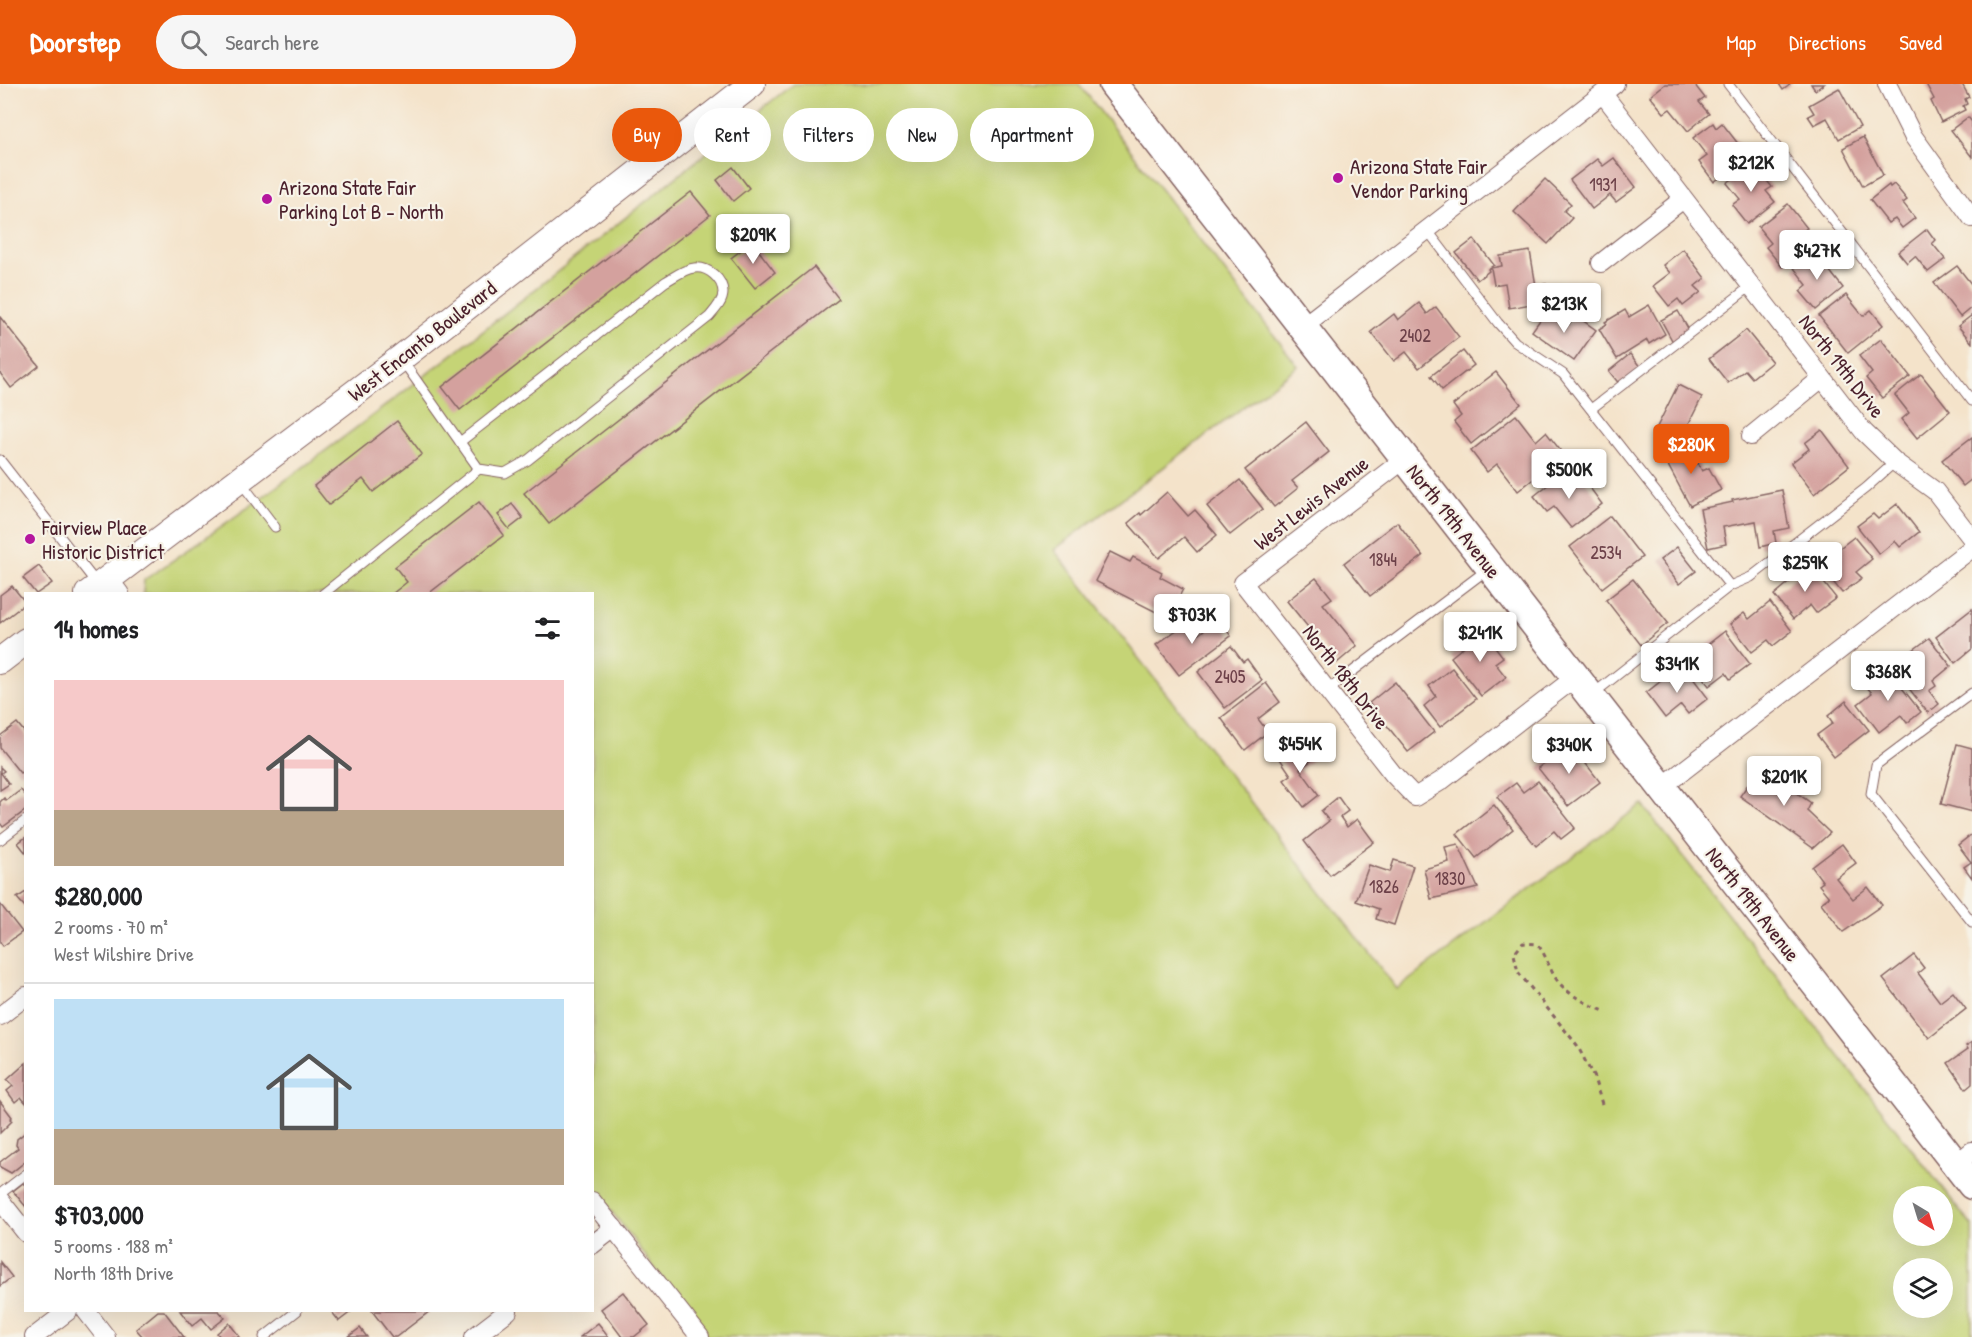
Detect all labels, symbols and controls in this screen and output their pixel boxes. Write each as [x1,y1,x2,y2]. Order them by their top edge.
search box [156,15,576,69]
text: Doorstep [30,23,120,61]
icon: search [177,26,210,59]
text: Search here [225,27,319,57]
text: Map [1726,28,1756,57]
text: Directions [1789,28,1866,57]
text: Saved [1899,28,1942,57]
chip: Buy [612,108,682,162]
chip: Rent [694,108,771,162]
chip: Filters [783,108,874,162]
chip: New [886,108,958,162]
chip: Apartment [970,108,1094,162]
pin: $212K [1709,142,1793,193]
text: $212K [1728,148,1774,175]
place label: Arizona State Fair Vendor Parking [1350,152,1487,205]
marker: Arizona State Fair Vendor Parking [1331,171,1345,185]
house number: 1931 [1589,172,1617,197]
place label: Arizona State Fair Parking Lot B - North [279,173,444,226]
marker: Arizona State Fair Parking Lot B - North [260,192,274,206]
pin: $209K [711,214,795,265]
text: $209K [730,220,776,247]
pin: $427K [1775,230,1859,281]
text: $427K [1793,236,1841,263]
street label: West Encanto Boulevard [342,274,502,408]
pin: $213K [1522,283,1606,334]
text: $213K [1541,289,1587,316]
street label: North 19th Drive [1792,308,1892,424]
house number: 2402 [1399,323,1431,348]
pin: $280K [1649,424,1733,475]
text: $280K [1667,430,1715,457]
street label: West Lewis Avenue [1248,449,1374,557]
pin: $500K [1527,449,1611,500]
text: $500K [1546,455,1592,482]
street label: North 19th Avenue [1400,458,1508,584]
place label: Fairview Place Historic District [41,513,165,566]
marker: Fairview Place Historic District [23,532,37,546]
house number: 2534 [1591,540,1622,565]
pin: $259K [1763,542,1847,593]
house number: 1844 [1369,547,1397,572]
text: $259K [1782,548,1828,575]
pin: $703K [1150,594,1234,645]
text: $703K [1168,600,1216,627]
text: 14 homes [54,611,139,646]
icon: filters [531,612,564,645]
pin: $241K [1438,612,1522,663]
text: $241K [1458,618,1502,645]
street label: North 18th Drive [1296,619,1396,735]
pin: $341K [1635,643,1719,694]
text: $341K [1655,649,1699,676]
pin: $368K [1846,651,1930,702]
text: $368K [1865,657,1911,684]
house number: 2405 [1215,664,1246,689]
icon: home [255,719,363,827]
pin: $454K [1258,723,1342,774]
pin: $340K [1527,724,1611,775]
text: $454K [1278,729,1322,756]
text: $340K [1546,730,1592,757]
pin: $201K [1742,756,1826,807]
text: $201K [1761,762,1807,789]
street label: North 19th Avenue [1699,841,1807,967]
house number: 1830 [1435,866,1465,891]
house number: 1826 [1369,874,1399,899]
text: $280,000 [54,878,142,913]
text: 2 rooms · 70 m² [54,913,168,940]
text: West Wilshire Drive [54,940,194,967]
icon: home [255,1038,363,1146]
north arrow [1893,1186,1953,1246]
map controls [1893,1186,1953,1318]
text: $703,000 [54,1197,144,1232]
text: 5 rooms · 188 m² [54,1232,173,1259]
button: layers [1893,1258,1953,1318]
text: North 18th Drive [54,1259,174,1286]

